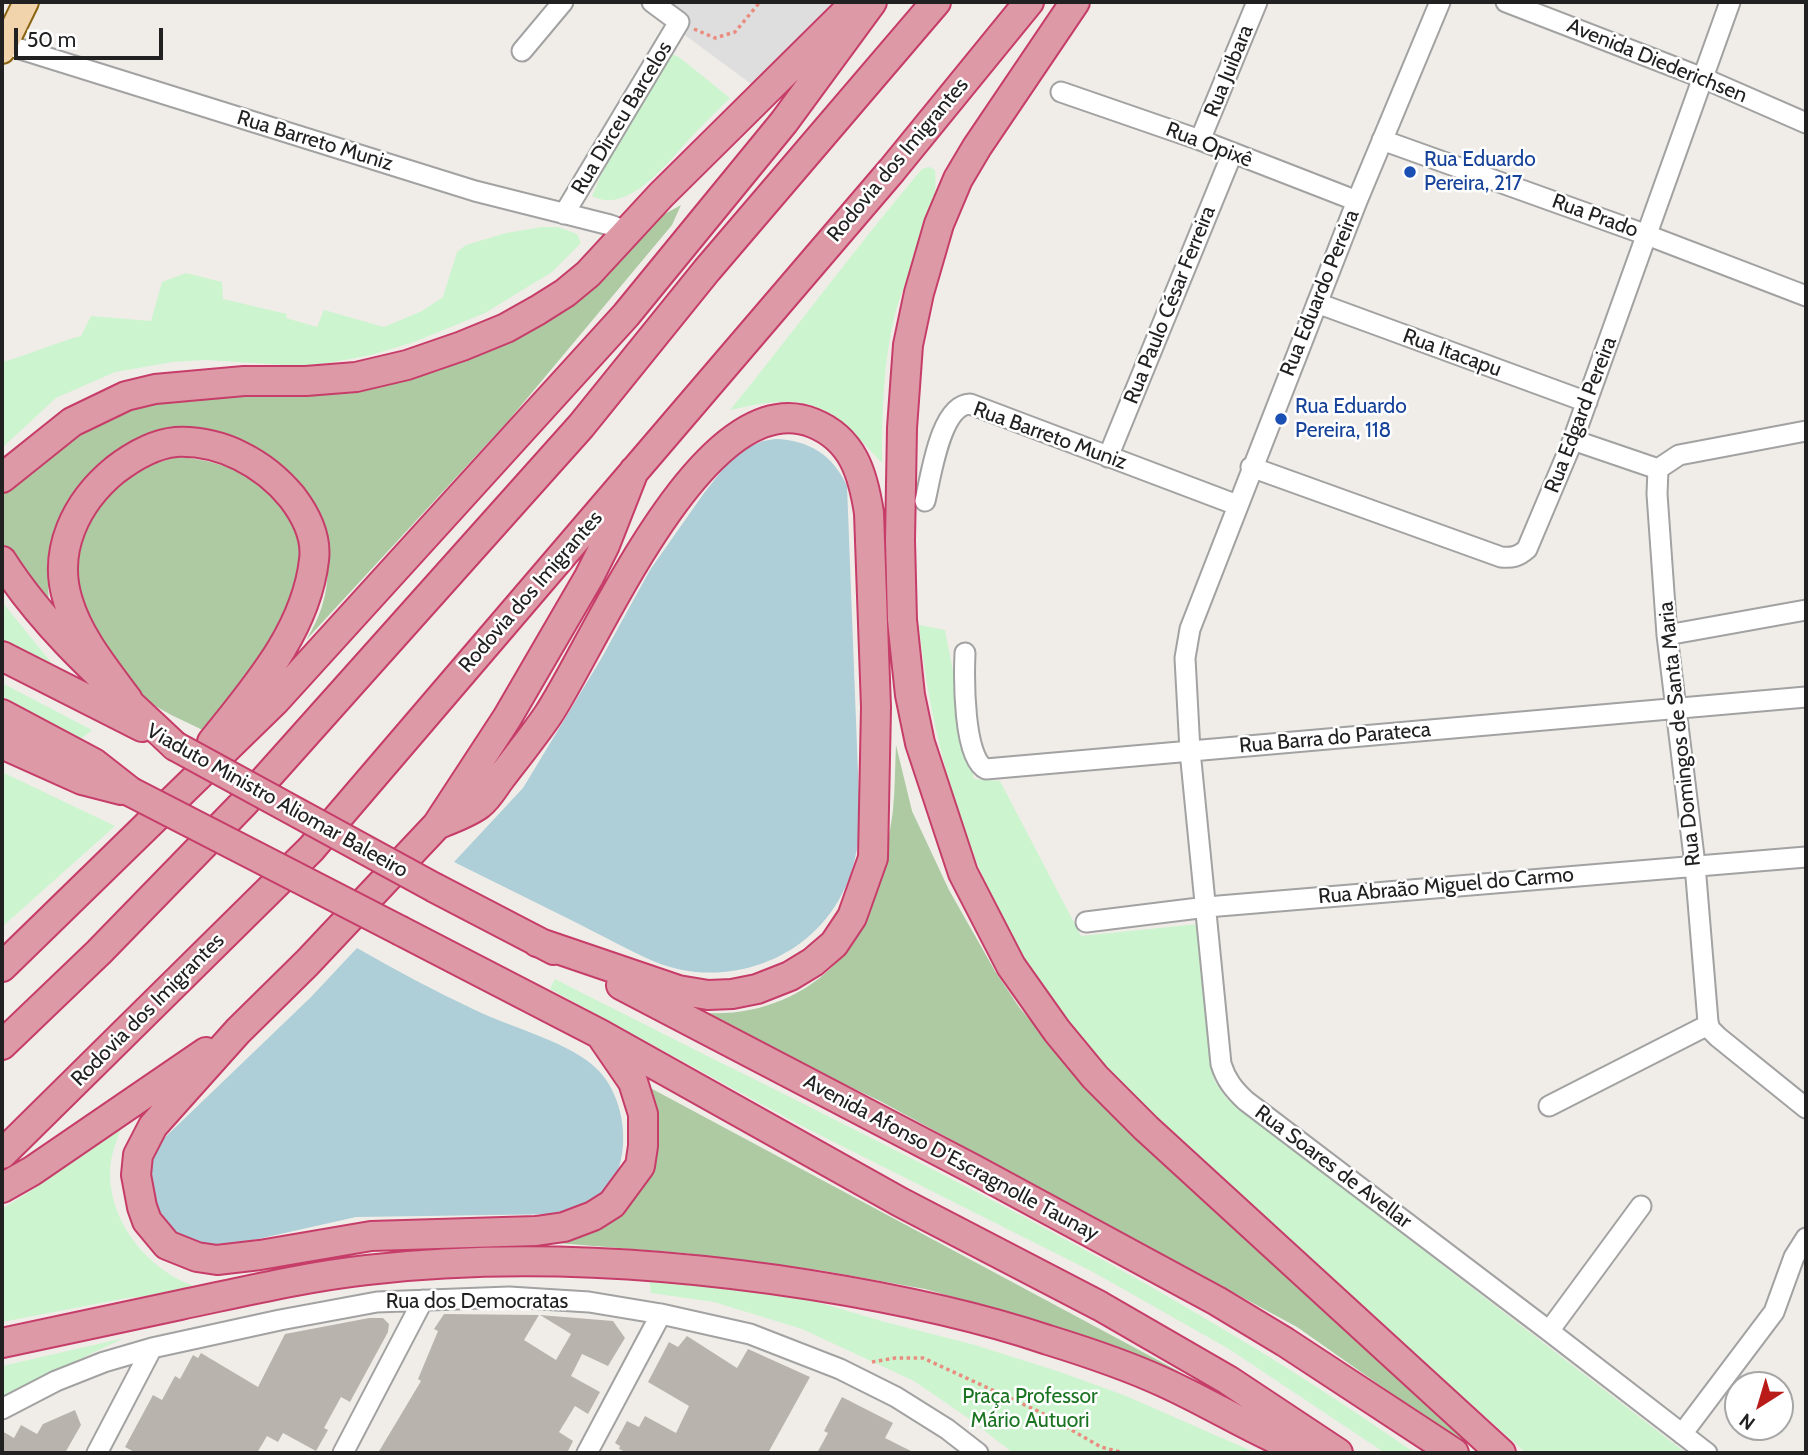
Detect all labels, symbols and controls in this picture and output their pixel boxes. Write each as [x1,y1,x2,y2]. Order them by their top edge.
street label: Avenida Diederichsen [1563,13,1751,109]
scale bar [18,14,166,58]
street label: Rua Juibara [1199,21,1259,121]
text: 50 m [27,27,76,52]
street label: Rua Dirceu Barcelos [566,37,678,199]
street label: Rodovia dos Imigrantes [822,73,974,247]
street label: Rua Barreto Muniz [234,105,396,177]
street label: Rua Opixê [1162,117,1256,173]
place label: Rua Eduardo Pereira, 217 [1424,147,1536,197]
marker: Rua Eduardo Pereira, 217 [1402,164,1418,180]
street label: Rua Prado [1548,189,1642,243]
street label: Rua Paulo César Ferreira [1119,202,1221,408]
street label: Rua Eduardo Pereira [1275,206,1365,380]
street label: Rua Itacapu [1399,324,1505,382]
street label: Rua Edgard Pereira [1540,333,1622,497]
place label: Rua Eduardo Pereira, 118 [1295,394,1407,444]
street label: Rua Barreto Muniz [970,397,1130,475]
marker: Rua Eduardo Pereira, 118 [1273,411,1289,427]
street label: Rodovia dos Imigrantes [454,506,608,678]
street label: Rua Domingos de Santa Maria [1654,600,1706,868]
street label: Rua Barra do Parateca [1238,717,1432,759]
street label: Viaduto Ministro Aliomar Baleeiro [142,718,412,884]
street label: Rua Abraão Miguel do Carmo [1317,862,1575,910]
street label: Rodovia dos Imigrantes [66,928,230,1092]
street label: Avenida Afonso D'Escragnolle Taunay [799,1069,1103,1247]
street label: Rua Soares de Avellar [1250,1100,1416,1234]
street label: Rua dos Democratas [386,1289,568,1315]
north arrow [1724,1371,1794,1441]
park label: Praça Professor Mário Autuori [962,1384,1098,1434]
text: N [1735,1408,1760,1435]

